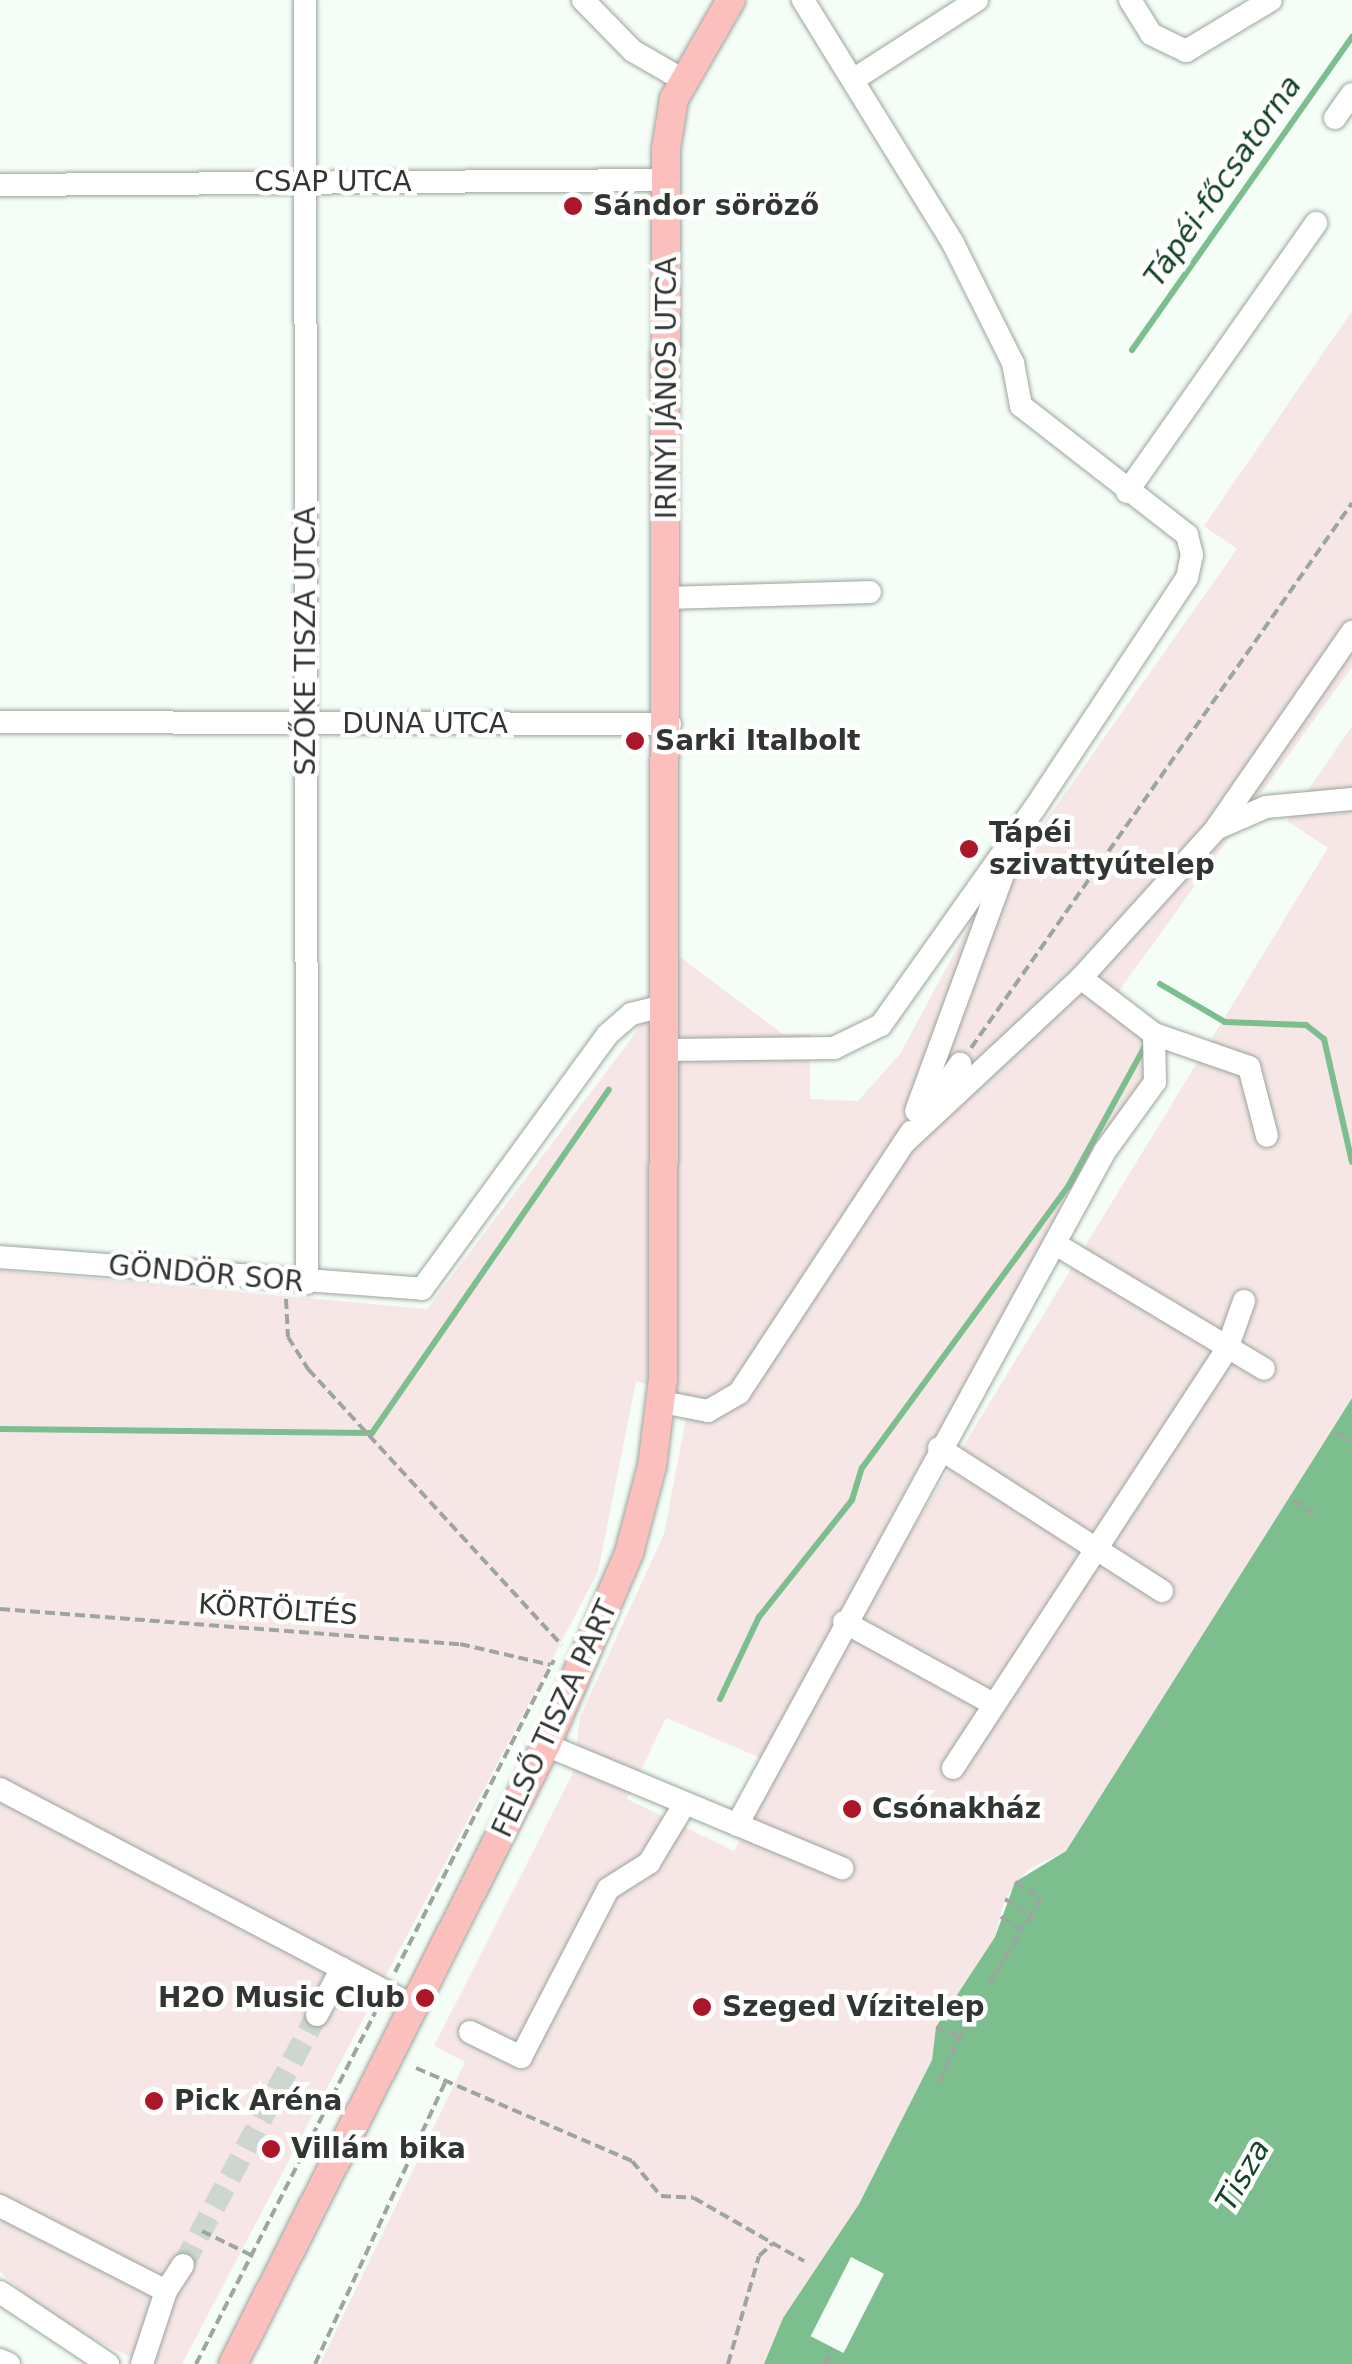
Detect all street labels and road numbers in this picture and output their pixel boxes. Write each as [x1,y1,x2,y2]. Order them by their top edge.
street label: CSAP UTCA [254,165,412,199]
street label: IRINYI JÁNOS UTCA [650,257,684,519]
street label: SZŐKE TISZA UTCA [289,507,323,775]
street label: DUNA UTCA [342,707,508,741]
street label: GÖNDÖR SOR [107,1249,305,1299]
street label: KÖRTÖLTÉS [197,1588,359,1632]
street label: FELSŐ TISZA PART [485,1595,625,1843]

